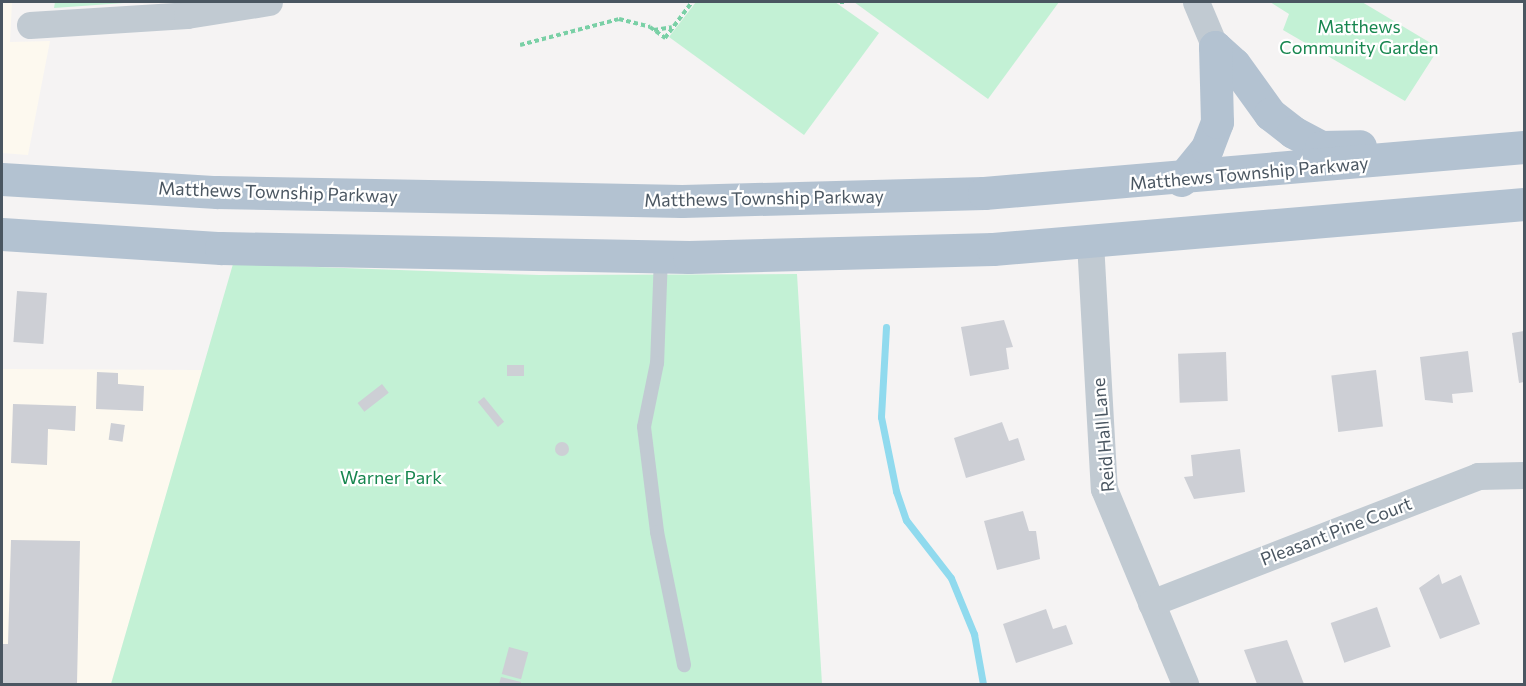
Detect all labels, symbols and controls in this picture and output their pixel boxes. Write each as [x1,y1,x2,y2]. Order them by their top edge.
park label: Matthews Community Garden [1279,16,1439,58]
street label: Matthews Township Parkway [1129,152,1369,194]
street label: Matthews Township Parkway [158,177,398,207]
street label: Matthews Township Parkway [644,185,884,211]
street label: Reid Hall Lane [1087,377,1119,493]
park label: Warner Park [340,466,442,488]
street label: Pleasant Pine Court [1257,492,1415,570]

